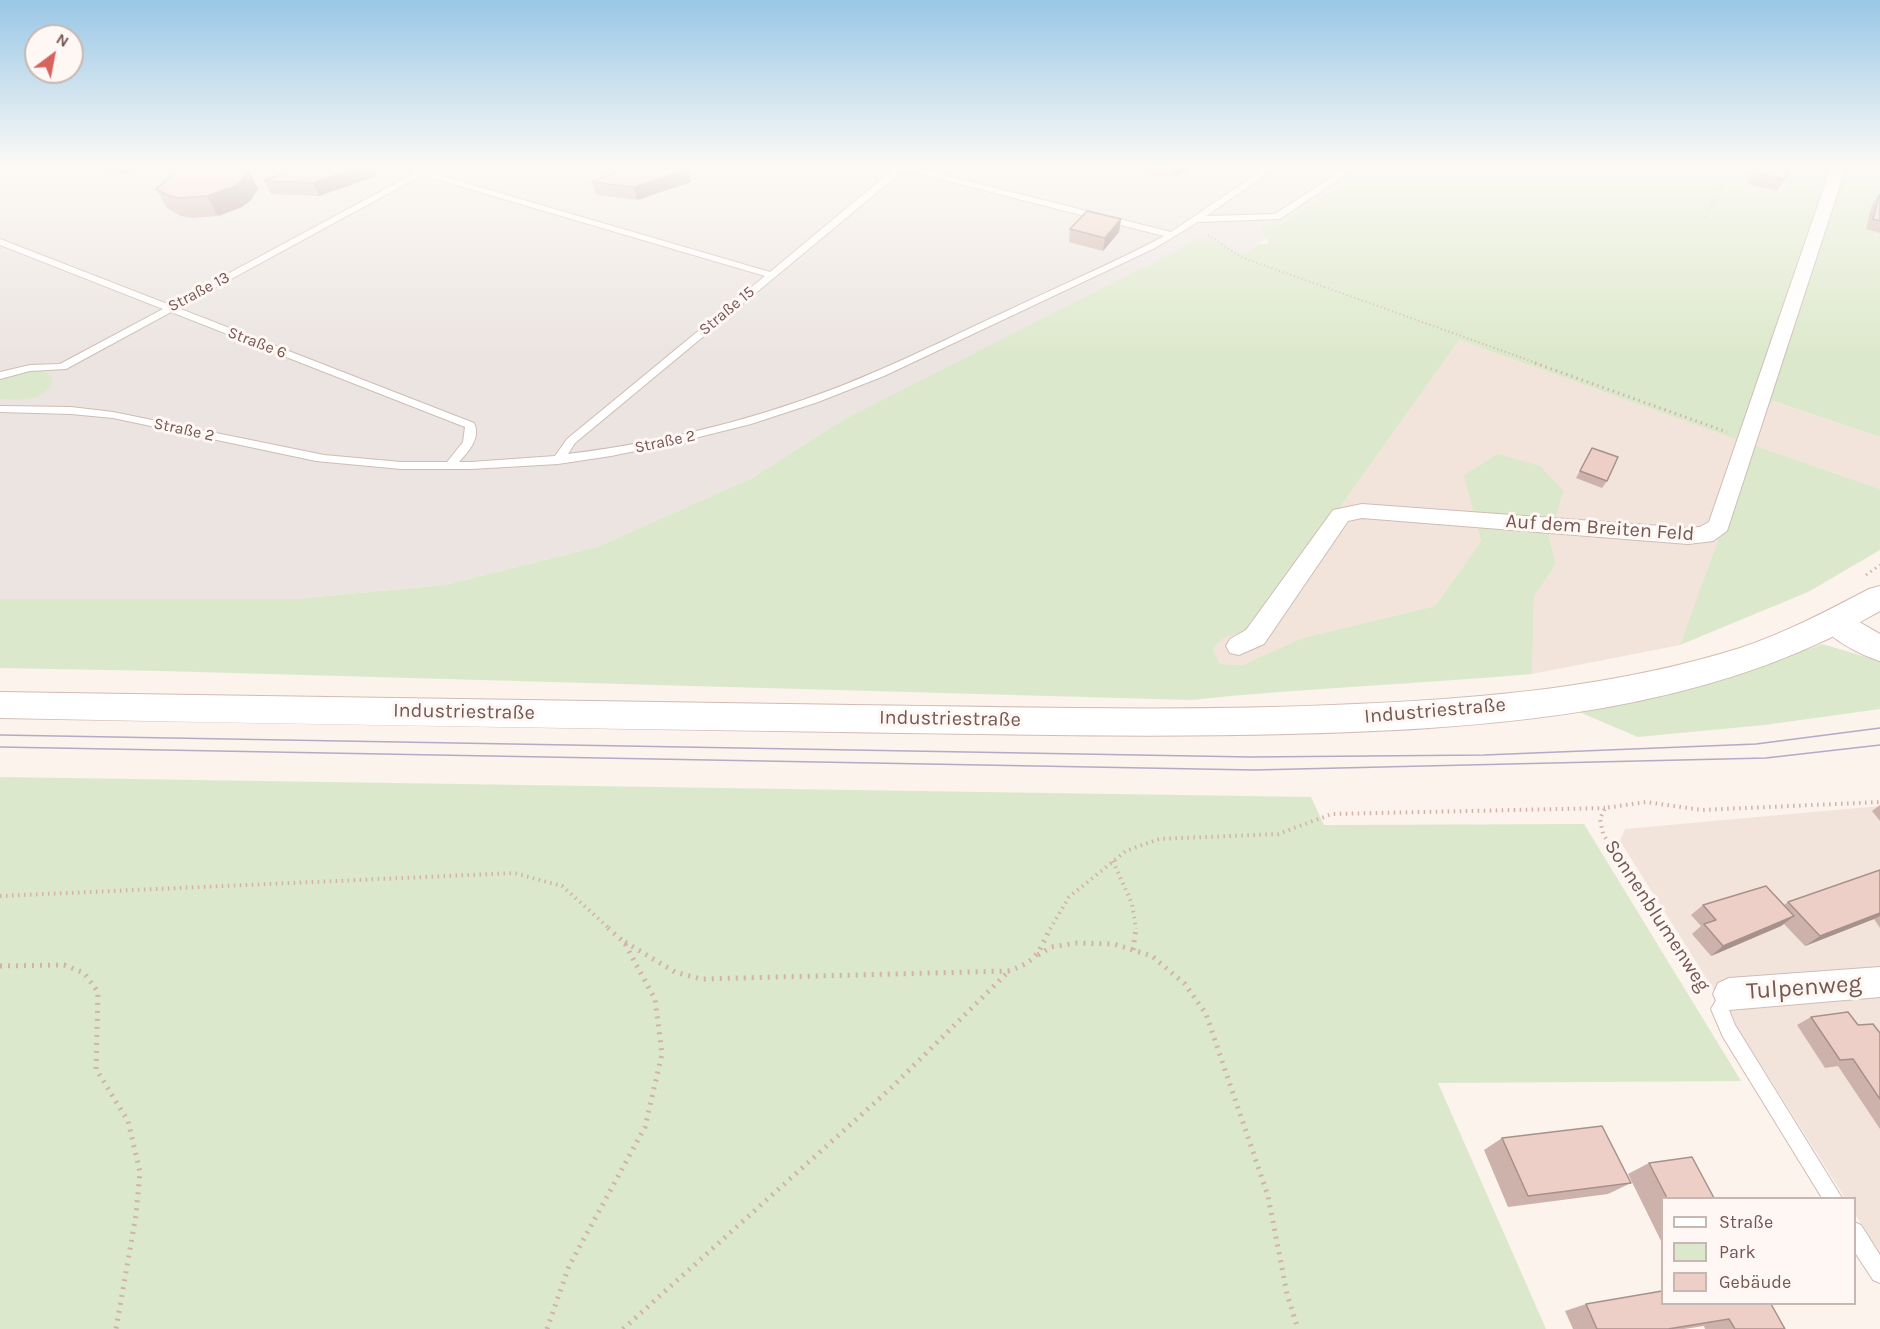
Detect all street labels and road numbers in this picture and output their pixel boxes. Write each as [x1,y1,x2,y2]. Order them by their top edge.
street label: Straße 13 [165,268,233,316]
street label: Straße 15 [695,282,759,340]
street label: Straße 6 [225,323,289,363]
street label: Straße 2 [152,414,216,446]
street label: Straße 2 [633,426,697,458]
street label: Auf dem Breiten Feld [1505,509,1695,547]
street label: Industriestraße [1363,693,1507,729]
street label: Industriestraße [393,699,535,725]
street label: Industriestraße [879,706,1021,732]
street label: Sonnenblumenweg [1599,836,1715,996]
street label: Tulpenweg [1745,970,1863,1006]

